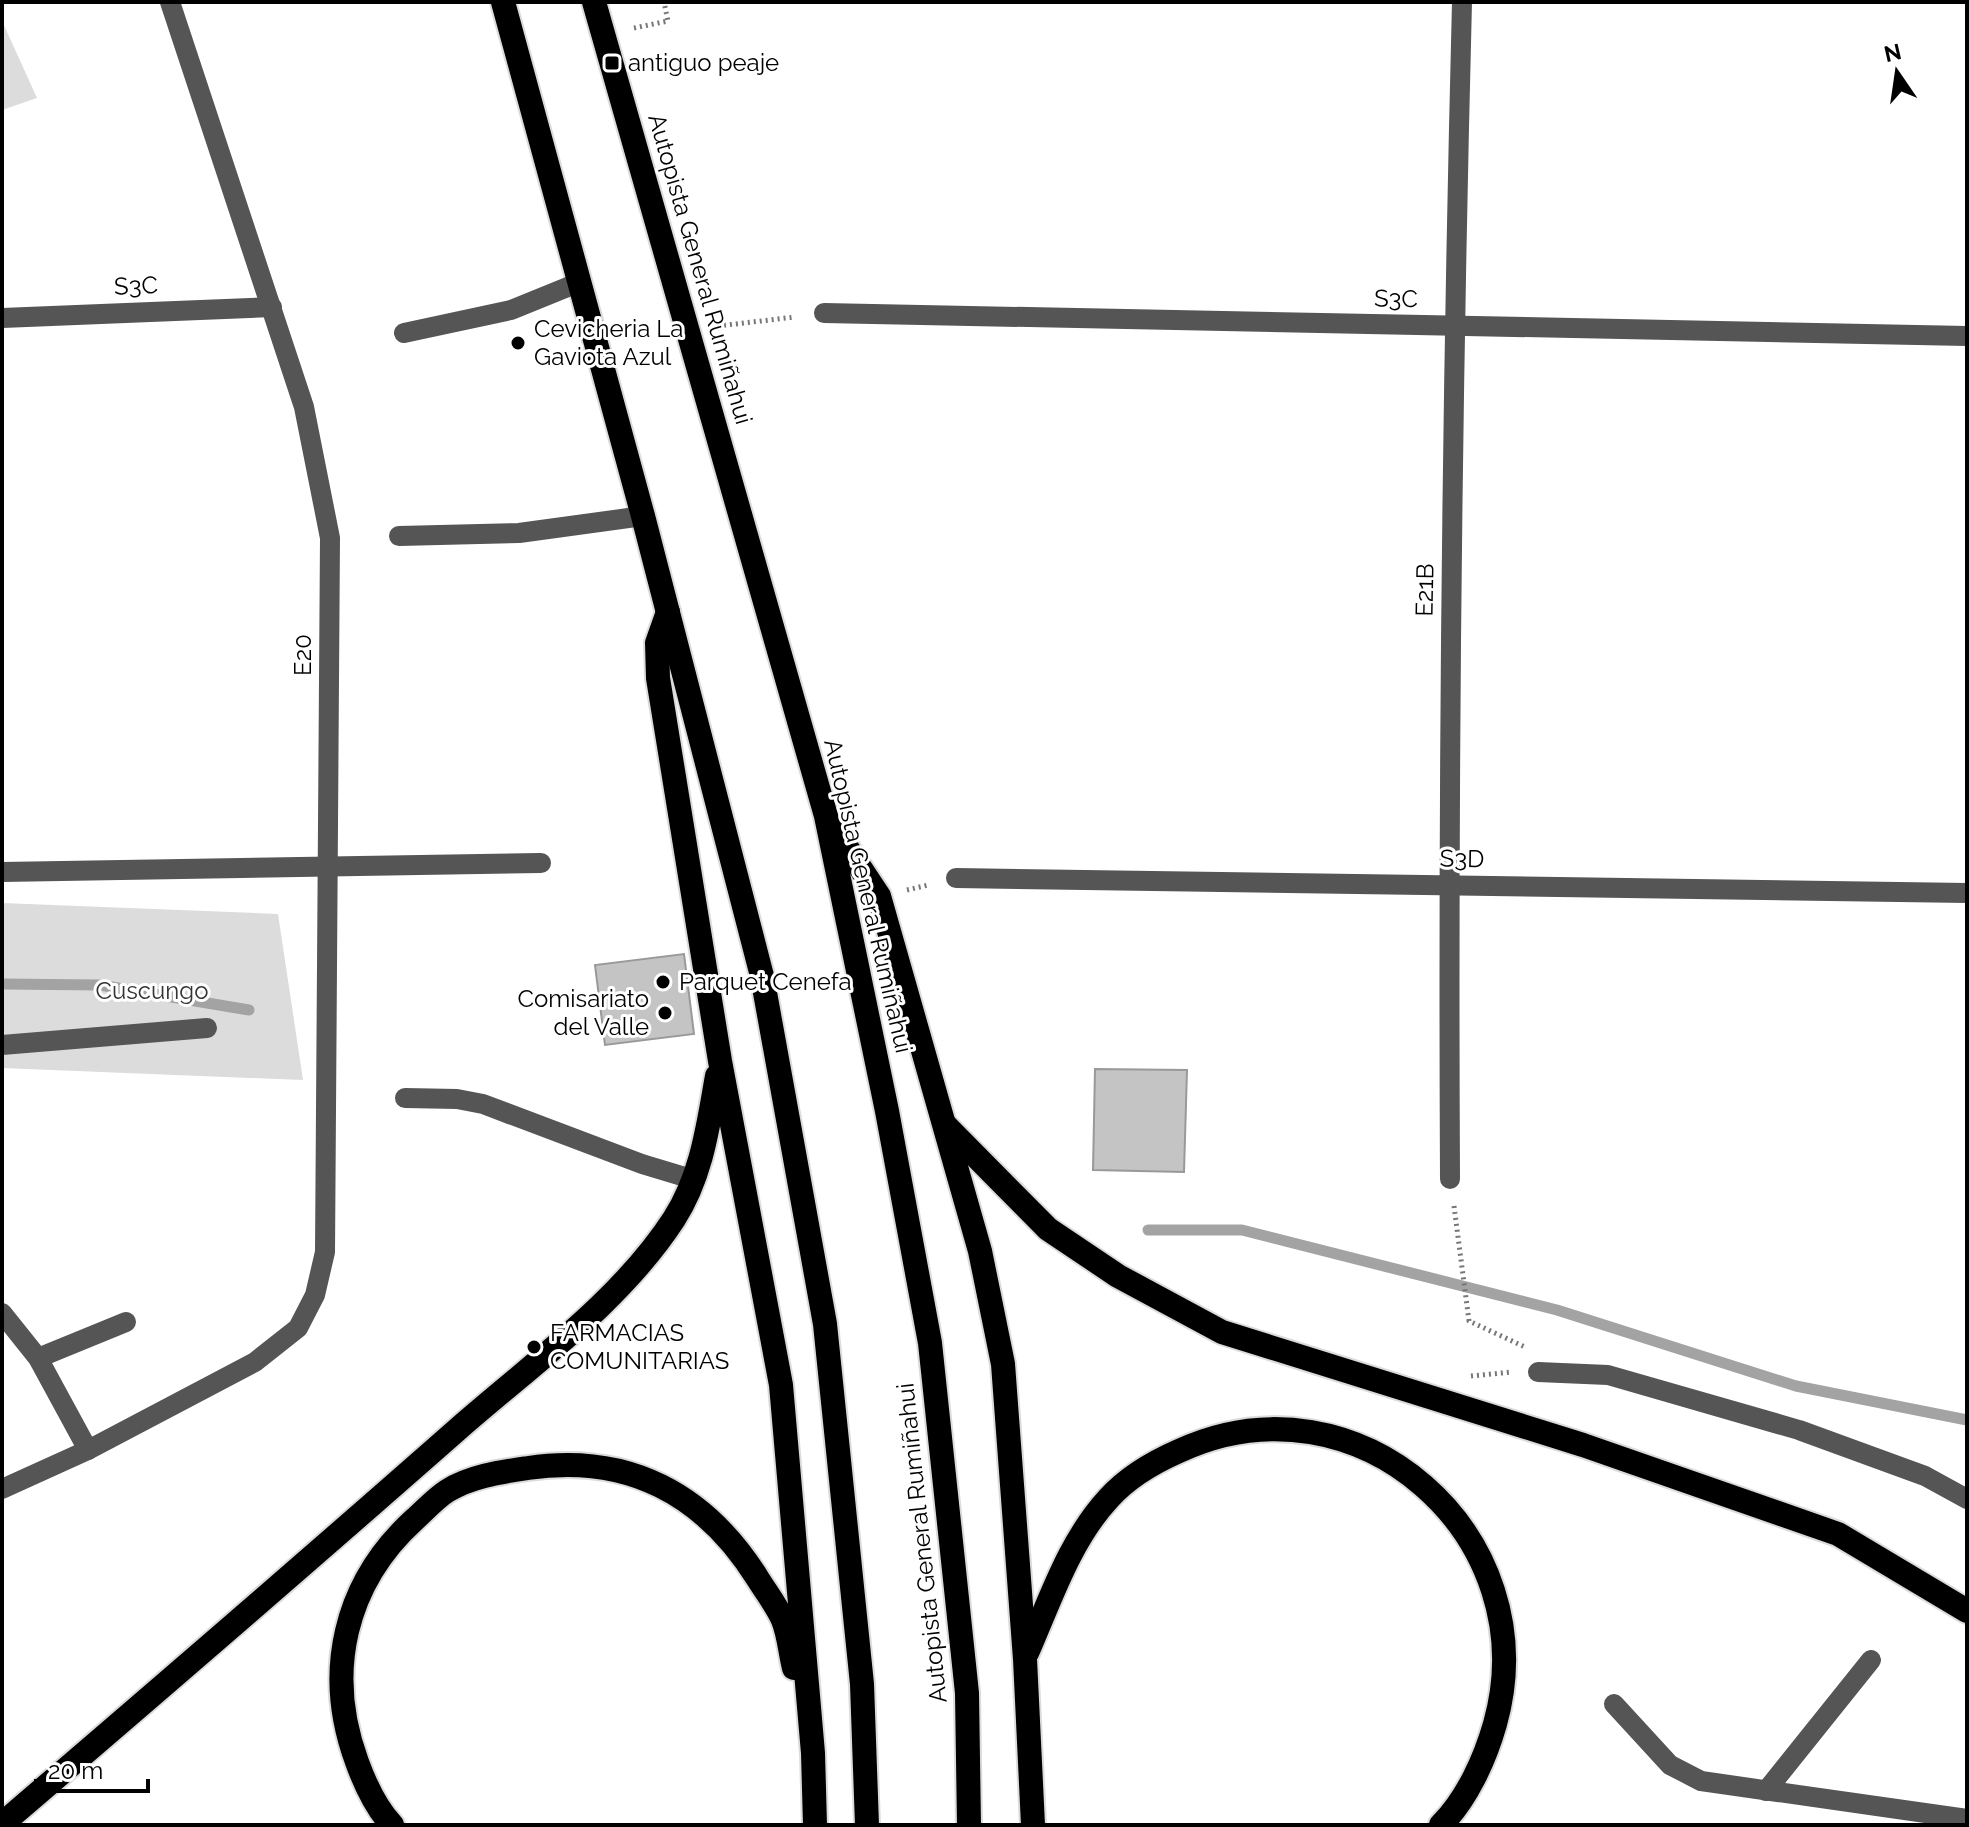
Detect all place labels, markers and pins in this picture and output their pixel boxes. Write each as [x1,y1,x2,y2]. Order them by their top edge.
place label: antiguo peaje [628,48,779,77]
marker: antiguo peaje [603,54,621,72]
place label: Cevicheria La Gaviota Azul [534,314,683,371]
marker: Cevicheria La Gaviota Azul [509,334,527,352]
place label: Parquet Cenefa [679,967,852,996]
marker: Parquet Cenefa [654,973,672,991]
place label: Comisariato del Valle [518,984,649,1041]
marker: Comisariato del Valle [656,1004,674,1022]
place label: FARMACIAS COMUNITARIAS [550,1318,729,1375]
marker: FARMACIAS COMUNITARIAS [525,1338,543,1356]

